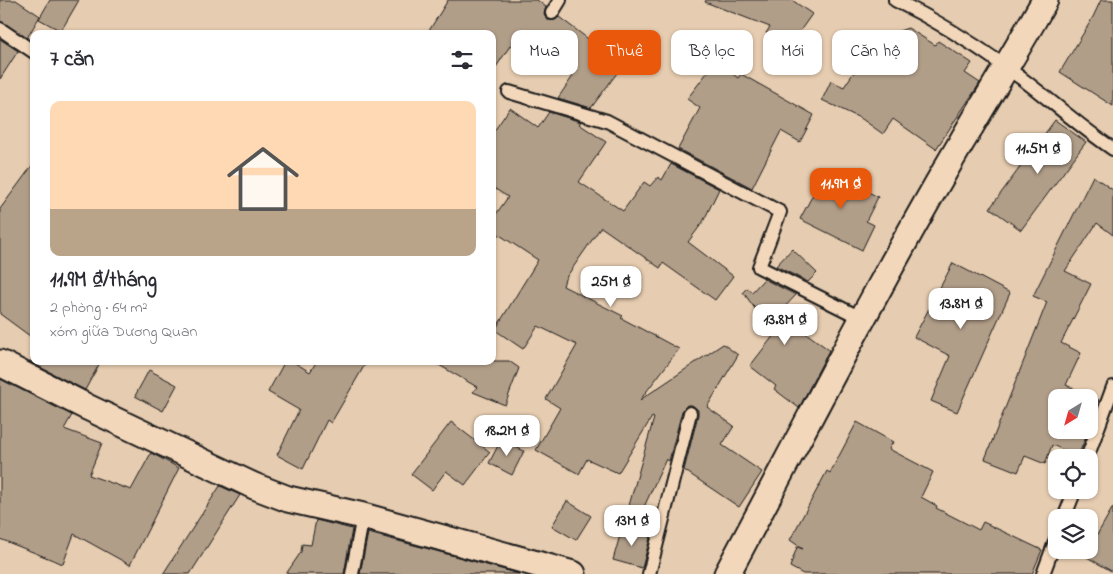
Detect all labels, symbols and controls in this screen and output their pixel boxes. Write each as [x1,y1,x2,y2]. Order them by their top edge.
chip: Mua [511,30,578,75]
chip: Thuê [588,30,661,75]
chip: Bộ lọc [671,30,753,75]
chip: Mới [763,30,822,75]
chip: Căn hộ [832,30,918,75]
text: 7 căn [50,45,94,75]
icon: filters [448,46,476,74]
pin: 11.5M ₫ [992,132,1084,175]
icon: home [218,134,308,224]
text: 11.5M ₫ [1016,137,1060,161]
pin: 11.9M ₫ [795,168,887,210]
text: 11.9M ₫ [821,172,861,196]
text: 11.9M ₫/tháng [50,266,157,296]
pin: 25M ₫ [576,266,646,308]
text: 25M ₫ [591,270,631,294]
pin: 13.8M ₫ [915,288,1007,330]
text: 13.8M ₫ [939,292,983,316]
text: 2 phòng · 64 m² [50,296,147,320]
pin: 13.8M ₫ [739,304,831,346]
text: 13.8M ₫ [763,308,807,332]
text: xóm giữa Dương Quan [50,320,197,344]
north arrow [1048,389,1098,439]
map controls [1048,389,1098,559]
pin: 18.2M ₫ [461,414,553,457]
text: 18.2M ₫ [485,419,529,443]
button: locate [1048,449,1098,499]
pin: 13M ₫ [597,504,667,547]
text: 13M ₫ [615,509,649,533]
button: layers [1048,509,1098,559]

